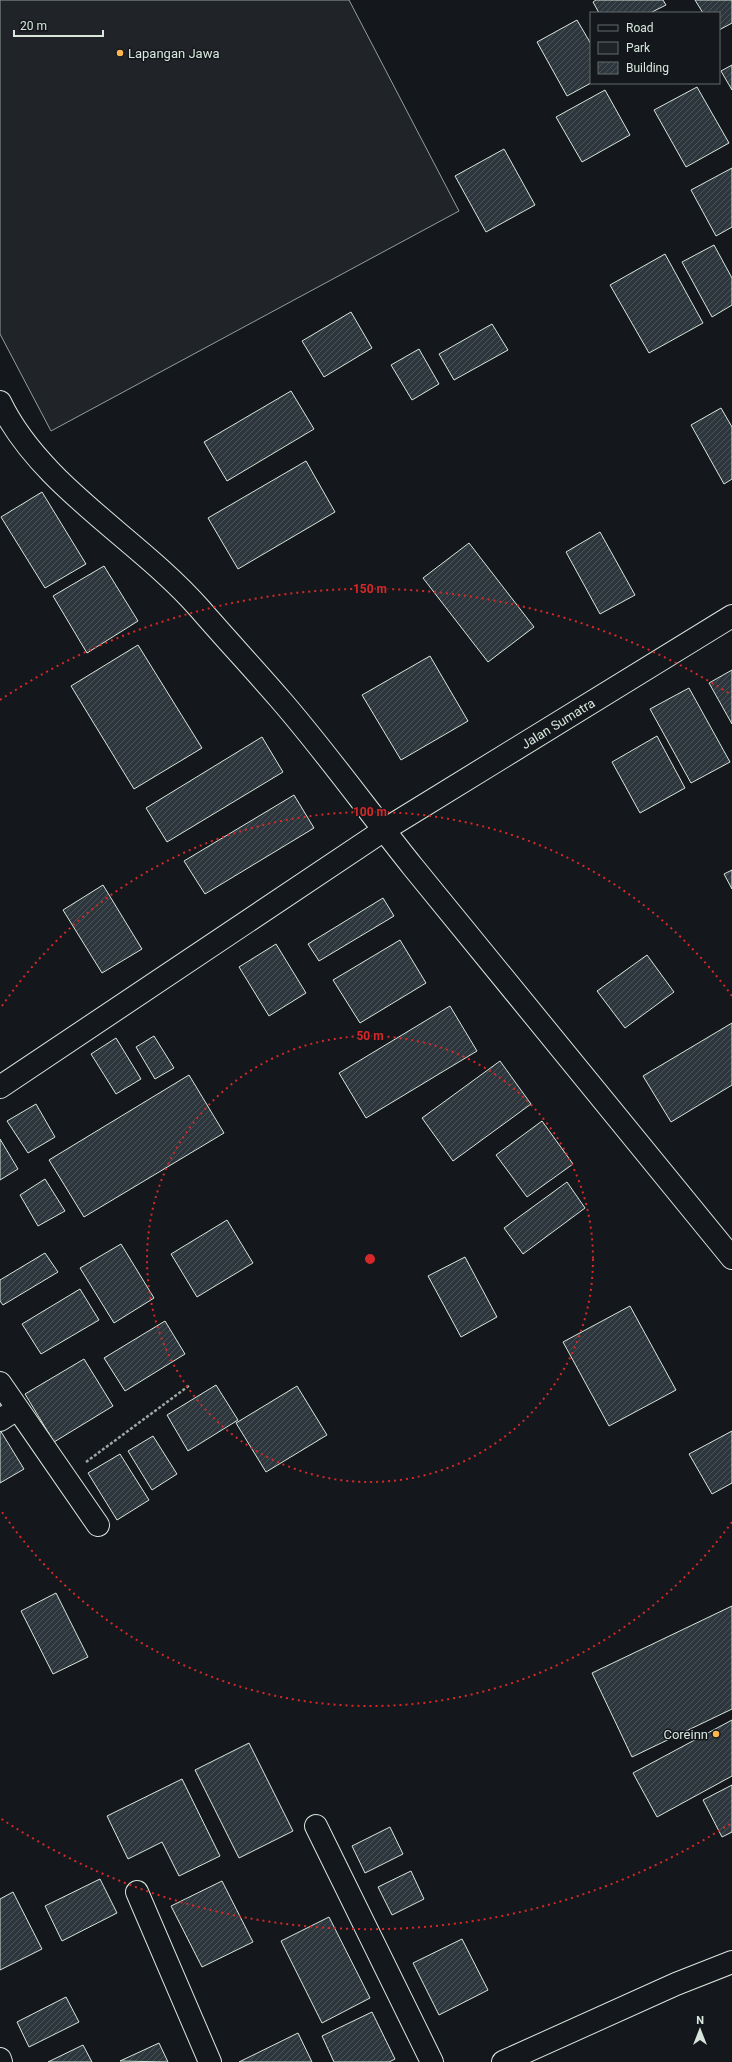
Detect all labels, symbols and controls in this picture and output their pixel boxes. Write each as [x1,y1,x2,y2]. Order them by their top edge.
scale bar [14,12,103,38]
legend [590,12,720,84]
text: 20 m [20,19,47,33]
text: Road [626,21,654,35]
text: Park [626,41,651,55]
place label: Lapangan Jawa [128,46,219,61]
marker: Lapangan Jawa [115,48,125,58]
text: Building [626,61,669,75]
text: 150 m [353,582,387,596]
street label: Jalan Sumatra [518,695,598,752]
text: 100 m [353,805,387,819]
text: 50 m [356,1029,384,1043]
centre of rings [363,1252,377,1266]
place label: Coreinn [663,1727,708,1742]
marker: Coreinn [711,1729,721,1739]
north arrow [680,2010,720,2050]
text: N [696,2014,704,2027]

